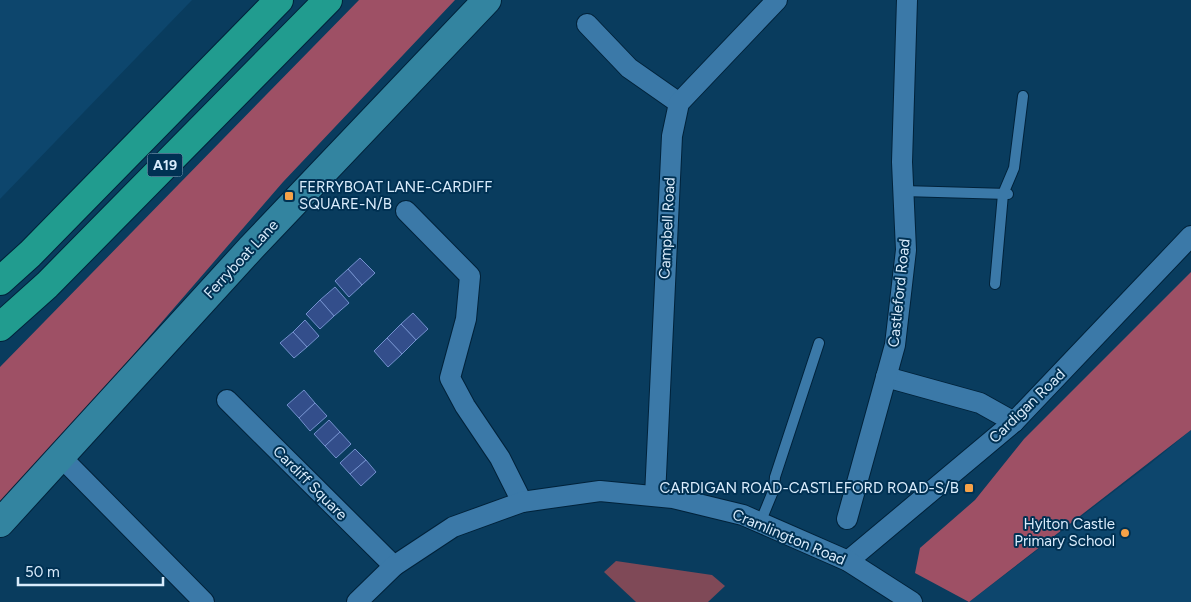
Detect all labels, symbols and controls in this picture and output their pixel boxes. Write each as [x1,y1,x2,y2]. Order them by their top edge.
road number: A19 [148,154,182,176]
street label: Campbell Road [655,177,679,279]
place label: FERRYBOAT LANE-CARDIFF SQUARE-N/B [299,178,492,213]
marker: FERRYBOAT LANE-CARDIFF SQUARE-N/B [283,190,295,202]
street label: Ferryboat Lane [200,216,282,302]
street label: Castleford Road [884,238,914,348]
street label: Cardigan Road [985,365,1069,447]
street label: Cardiff Square [269,442,351,524]
place label: CARDIGAN ROAD-CASTLEFORD ROAD-S/B [659,479,959,497]
marker: CARDIGAN ROAD-CASTLEFORD ROAD-S/B [963,482,975,494]
street label: Cramlington Road [730,505,848,569]
place label: Hylton Castle Primary School [1014,515,1115,550]
marker: Hylton Castle Primary School [1119,527,1131,539]
scale bar [18,554,162,586]
text: 50 m [25,563,60,581]

